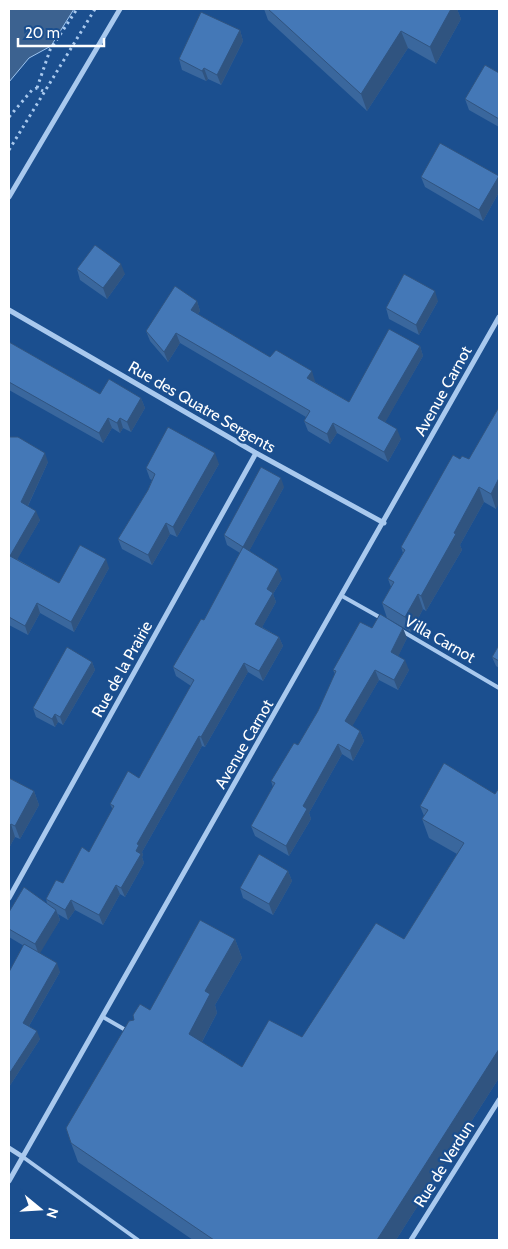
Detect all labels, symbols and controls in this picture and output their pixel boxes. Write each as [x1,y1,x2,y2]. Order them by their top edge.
scale bar [18,15,104,47]
text: 20 m [25,24,60,42]
street label: Avenue Carnot [410,342,476,439]
street label: Rue des Quatre Sergents [125,357,279,457]
street label: Villa Carnot [401,611,479,667]
street label: Rue de la Prairie [88,618,156,720]
street label: Avenue Carnot [211,695,278,792]
street label: Rue de Verdun [410,1117,478,1211]
north arrow [15,1184,65,1234]
text: N [42,1206,62,1221]

